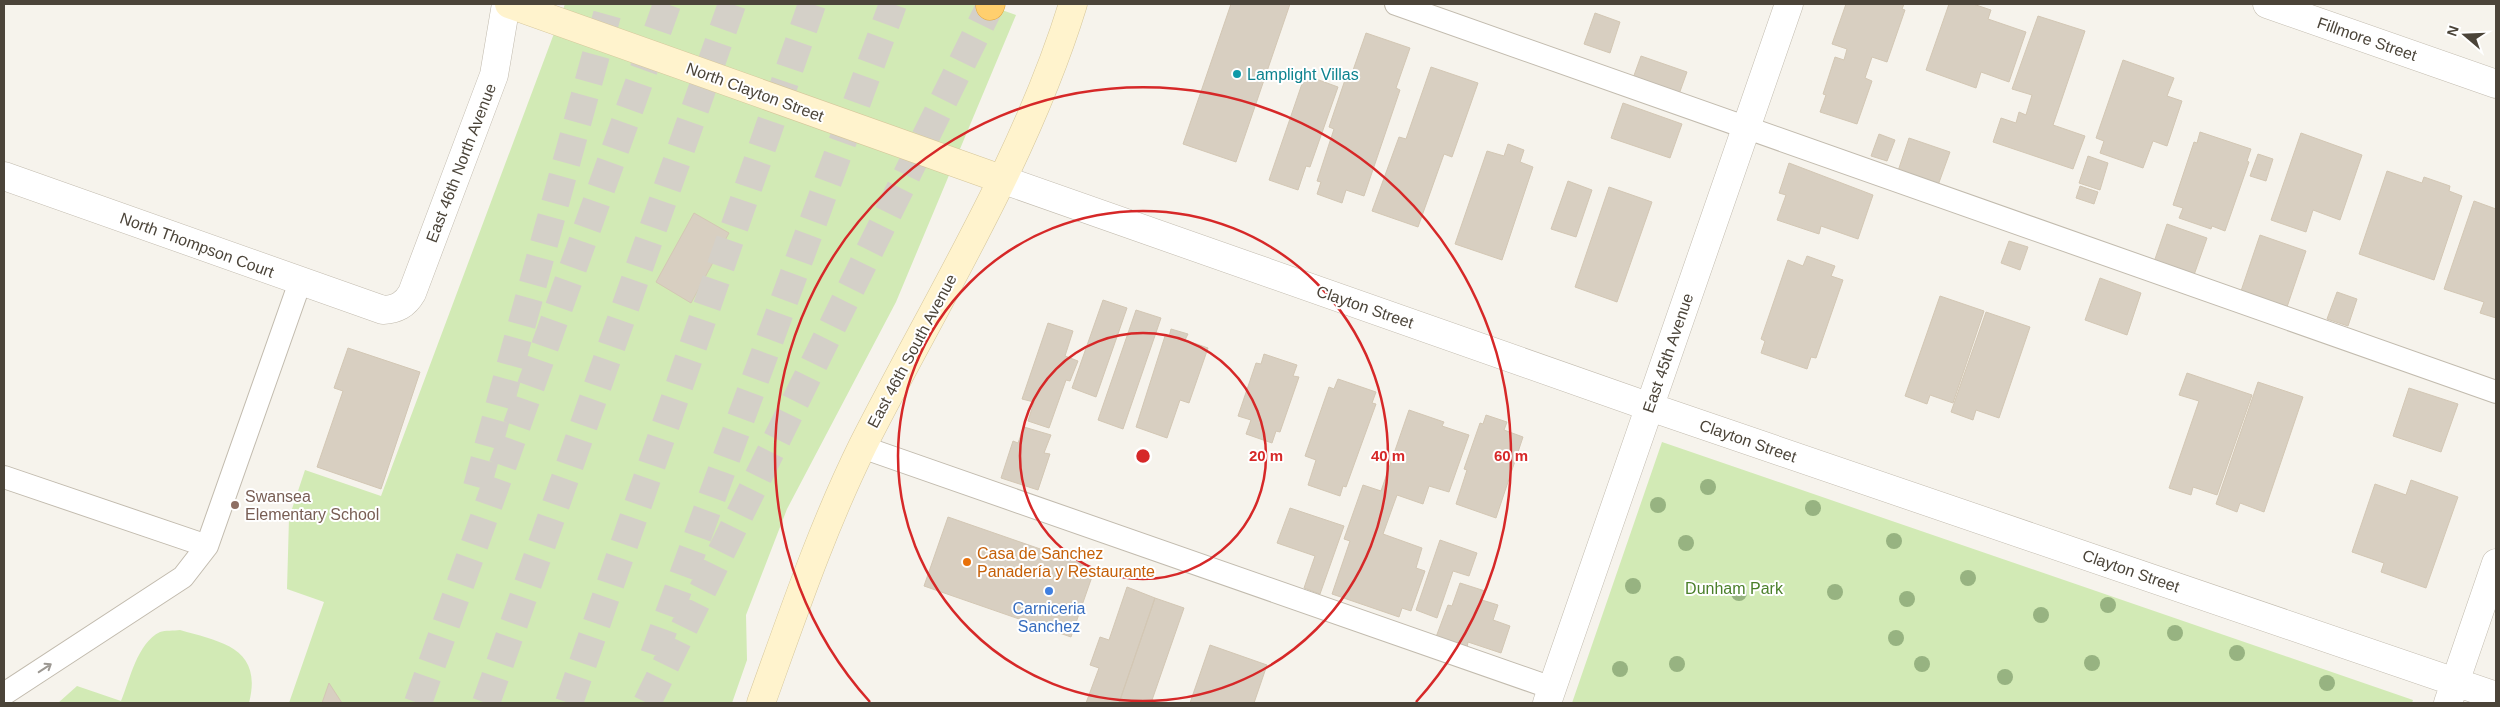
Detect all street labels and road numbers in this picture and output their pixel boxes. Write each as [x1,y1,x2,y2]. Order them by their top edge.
street label: Fillmore Street [2315,14,2419,64]
street label: North Clayton Street [684,59,827,125]
street label: East 46th North Avenue [423,81,499,245]
street label: North Thompson Court [118,209,277,281]
street label: East 46th South Avenue [864,271,960,431]
street label: Clayton Street [1314,282,1416,332]
street label: East 45th Avenue [1640,291,1696,415]
street label: Clayton Street [1697,416,1799,466]
street label: Clayton Street [2080,546,2182,596]

